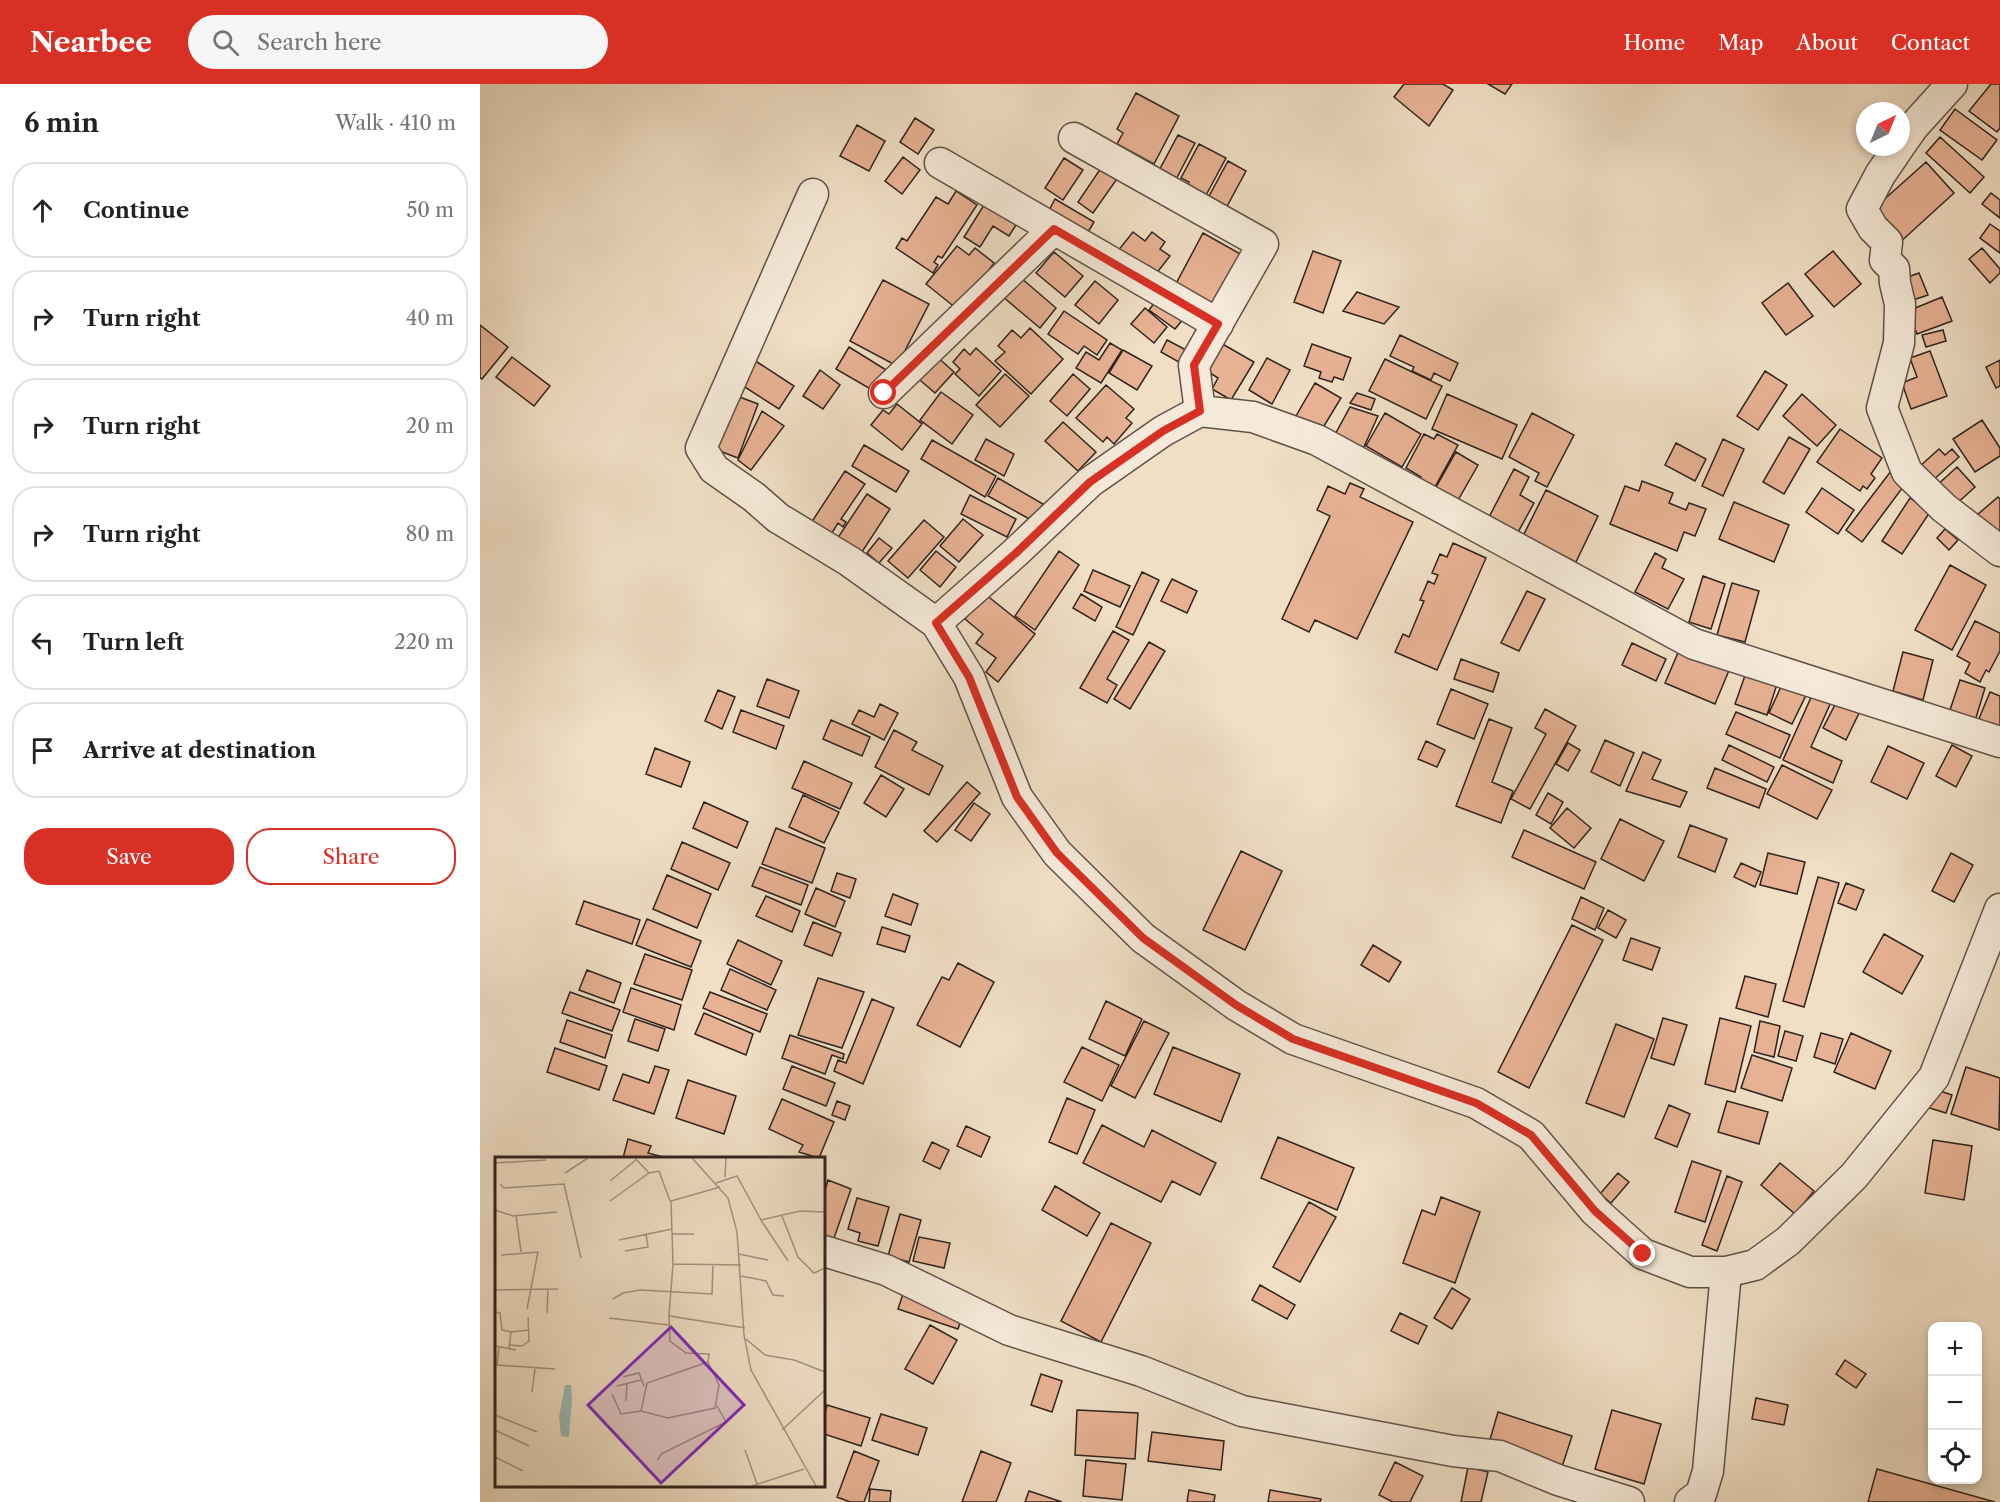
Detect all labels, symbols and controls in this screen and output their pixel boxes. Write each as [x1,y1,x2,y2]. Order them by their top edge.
search box [188,15,608,69]
text: Nearbee [30,25,152,59]
icon: search [209,26,242,59]
text: Search here [257,29,382,56]
text: Home [1624,30,1685,55]
text: Map [1718,30,1763,55]
text: About [1796,30,1858,55]
text: Contact [1891,30,1970,55]
north arrow [1856,102,1910,156]
text: 6 min [24,107,99,139]
text: Walk · 410 m [335,111,456,135]
icon: ahead [26,194,59,227]
text: Continue [83,197,189,224]
text: 50 m [407,198,454,222]
icon: right [26,302,59,335]
text: Turn right [83,305,201,332]
text: 40 m [406,306,454,330]
route start [870,379,896,405]
icon: right [26,410,59,443]
text: Turn right [83,413,201,440]
text: 20 m [406,414,454,438]
icon: right [26,518,59,551]
text: Turn right [83,521,201,548]
text: 80 m [406,522,454,546]
icon: left [26,626,59,659]
text: Turn left [83,629,184,656]
text: 220 m [394,630,454,654]
icon: arrive [26,734,59,767]
text: Arrive at destination [83,737,316,764]
button: Save [24,828,234,885]
button: Share [246,828,456,885]
inset map [495,1157,825,1487]
route end [1629,1240,1655,1266]
map controls [1928,1322,1982,1484]
button: + [1928,1322,1982,1376]
button: − [1928,1376,1982,1430]
button: locate [1928,1430,1982,1484]

